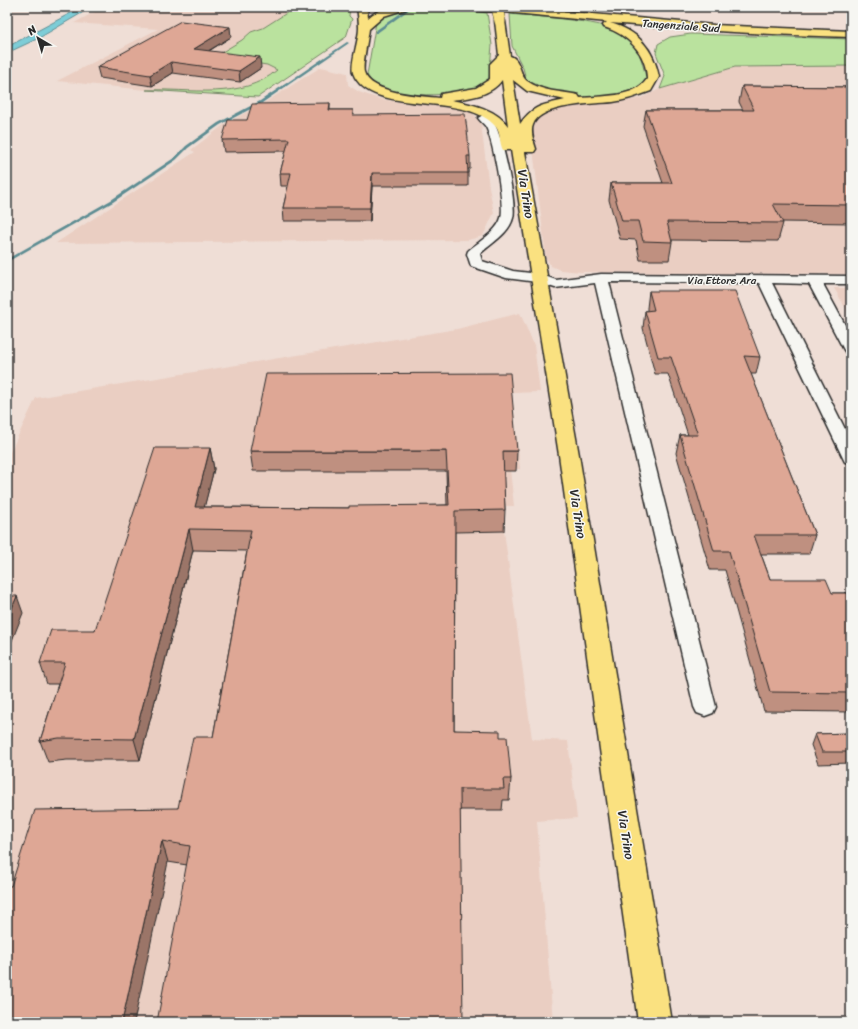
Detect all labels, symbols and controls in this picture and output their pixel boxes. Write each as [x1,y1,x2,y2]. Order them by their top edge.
street label: Tangenziale Sud [642,14,722,38]
north arrow [18,18,58,58]
text: N [23,20,41,41]
street label: Via Trino [511,168,541,221]
street label: Via Ettore Ara [688,271,757,290]
street label: Via Trino [563,488,593,541]
street label: Via Trino [611,809,641,862]

